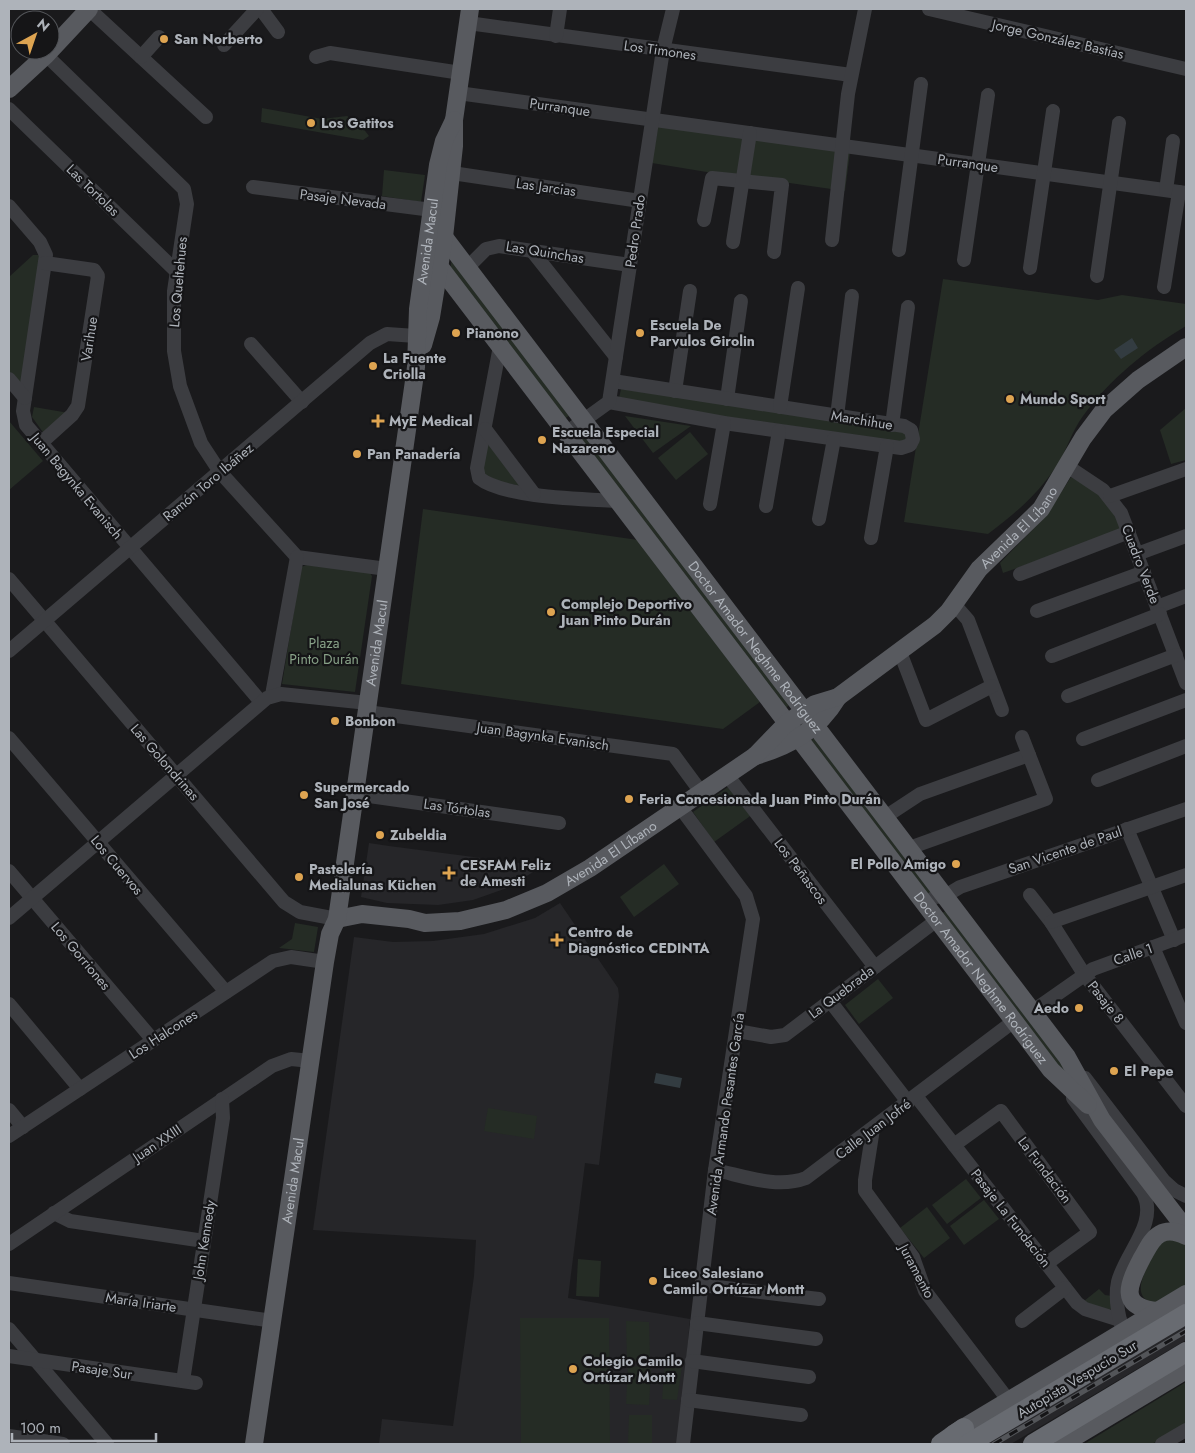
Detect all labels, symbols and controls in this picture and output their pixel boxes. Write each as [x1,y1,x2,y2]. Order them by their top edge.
north arrow [10,10,60,60]
text: N [33,14,54,36]
street label: Jorge González Bastías [988,14,1126,64]
place label: San Norberto [174,29,263,49]
marker: San Norberto [158,33,170,45]
street label: Los Timones [623,35,698,65]
street label: Purranque [528,93,592,121]
place label: Los Gatitos [321,113,394,133]
marker: Los Gatitos [305,117,317,129]
street label: Purranque [936,149,1000,177]
street label: Las Tortolas [62,160,124,221]
street label: Las Jarcias [515,173,578,201]
street label: Pasaje Nevada [299,184,387,214]
street label: Pedro Prado [620,193,650,269]
street label: Avenida Macul [411,197,443,286]
street label: Los Queltehues [164,236,192,328]
street label: Las Quinchas [505,236,586,268]
street label: Varihue [76,315,102,363]
place label: Escuela De Parvulos Girolin [650,315,755,351]
place label: Pianono [466,323,519,343]
marker: Pianono [450,327,462,339]
marker: Escuela De Parvulos Girolin [634,327,646,339]
place label: La Fuente Criolla [383,348,446,384]
marker: La Fuente Criolla [367,360,379,372]
place label: Mundo Sport [1020,389,1106,409]
marker: Mundo Sport [1004,393,1016,405]
street label: Marchihue [830,405,894,435]
place label: MyE Medical [389,411,473,431]
marker: MyE Medical [371,414,385,428]
place label: Escuela Especial Nazareno [552,422,659,458]
street label: Juan Bagynka Evanisch [25,427,128,544]
marker: Escuela Especial Nazareno [536,434,548,446]
street label: Ramón Toro Ibáñez [158,438,258,526]
place label: Pan Panadería [367,444,460,464]
marker: Pan Panadería [351,448,363,460]
street label: Avenida El Líbano [975,482,1062,573]
street label: Cuadro Verde [1117,521,1165,607]
street label: Doctor Amador Neghme Rodríguez [683,557,828,738]
place label: Complejo Deportivo Juan Pinto Durán [558,594,692,630]
street label: Avenida Macul [360,599,393,687]
marker: Complejo Deportivo Juan Pinto Durán [545,606,557,618]
park label: Plaza Pinto Durán [289,633,359,669]
place label: Bonbon [345,711,396,731]
marker: Bonbon [329,715,341,727]
street label: Juan Bagynka Evanisch [474,717,610,755]
street label: Las Golondrinas [126,719,204,805]
place label: Supermercado San José [314,777,410,813]
marker: Supermercado San José [298,789,310,801]
place label: Feria Concesionada Juan Pinto Durán [639,789,881,809]
street label: Las Tórtolas [422,793,492,823]
marker: Feria Concesionada Juan Pinto Durán [623,793,635,805]
street label: Avenida El Líbano [561,815,661,891]
street label: San Vicente de Paul [1006,821,1124,879]
place label: Zubeldia [390,825,447,845]
marker: Zubeldia [374,829,386,841]
street label: Los Cuervos [86,831,148,899]
street label: Los Peñascos [770,834,833,908]
place label: El Pollo Amigo [851,854,946,874]
place label: CESFAM Feliz de Amesti [460,855,552,891]
marker: El Pollo Amigo [950,858,962,870]
place label: Pastelería Medialunas Küchen [309,859,436,895]
marker: CESFAM Feliz de Amesti [442,866,456,880]
marker: Pastelería Medialunas Küchen [293,871,305,883]
street label: Doctor Amador Neghme Rodríguez [909,887,1053,1069]
street label: Los Gorriones [47,918,116,995]
place label: Centro de Diagnóstico CEDINTA [568,922,710,958]
marker: Centro de Diagnóstico CEDINTA [550,933,564,947]
street label: Calle 1 [1111,938,1155,970]
street label: La Quebrada [804,961,878,1023]
street label: Pasaje 8 [1083,977,1129,1027]
place label: Aedo [1033,998,1069,1018]
marker: Aedo [1073,1002,1085,1014]
street label: Los Halcones [125,1004,202,1064]
street label: Avenida Armando Pesantes García [701,1011,749,1217]
place label: El Pepe [1124,1061,1173,1081]
marker: El Pepe [1108,1065,1120,1077]
street label: Calle Juan Jofré [831,1094,915,1164]
street label: Juan XXIII [127,1119,185,1168]
street label: La Fundación [1013,1133,1077,1207]
street label: Avenida Macul [277,1136,309,1225]
street label: Pasaje La Fundación [966,1165,1056,1271]
street label: John Kennedy [188,1198,220,1283]
street label: Juramento [893,1239,940,1302]
place label: Liceo Salesiano Camilo Ortúzar Montt [663,1263,805,1299]
marker: Liceo Salesiano Camilo Ortúzar Montt [647,1275,659,1287]
street label: María Iriarte [104,1287,178,1317]
street label: Autopista Vespucio Sur [1013,1335,1141,1423]
place label: Colegio Camilo Ortúzar Montt [583,1351,682,1387]
street label: Pasaje Sur [70,1356,134,1384]
marker: Colegio Camilo Ortúzar Montt [567,1363,579,1375]
scale bar [12,1410,156,1442]
text: 100 m [20,1417,61,1439]

